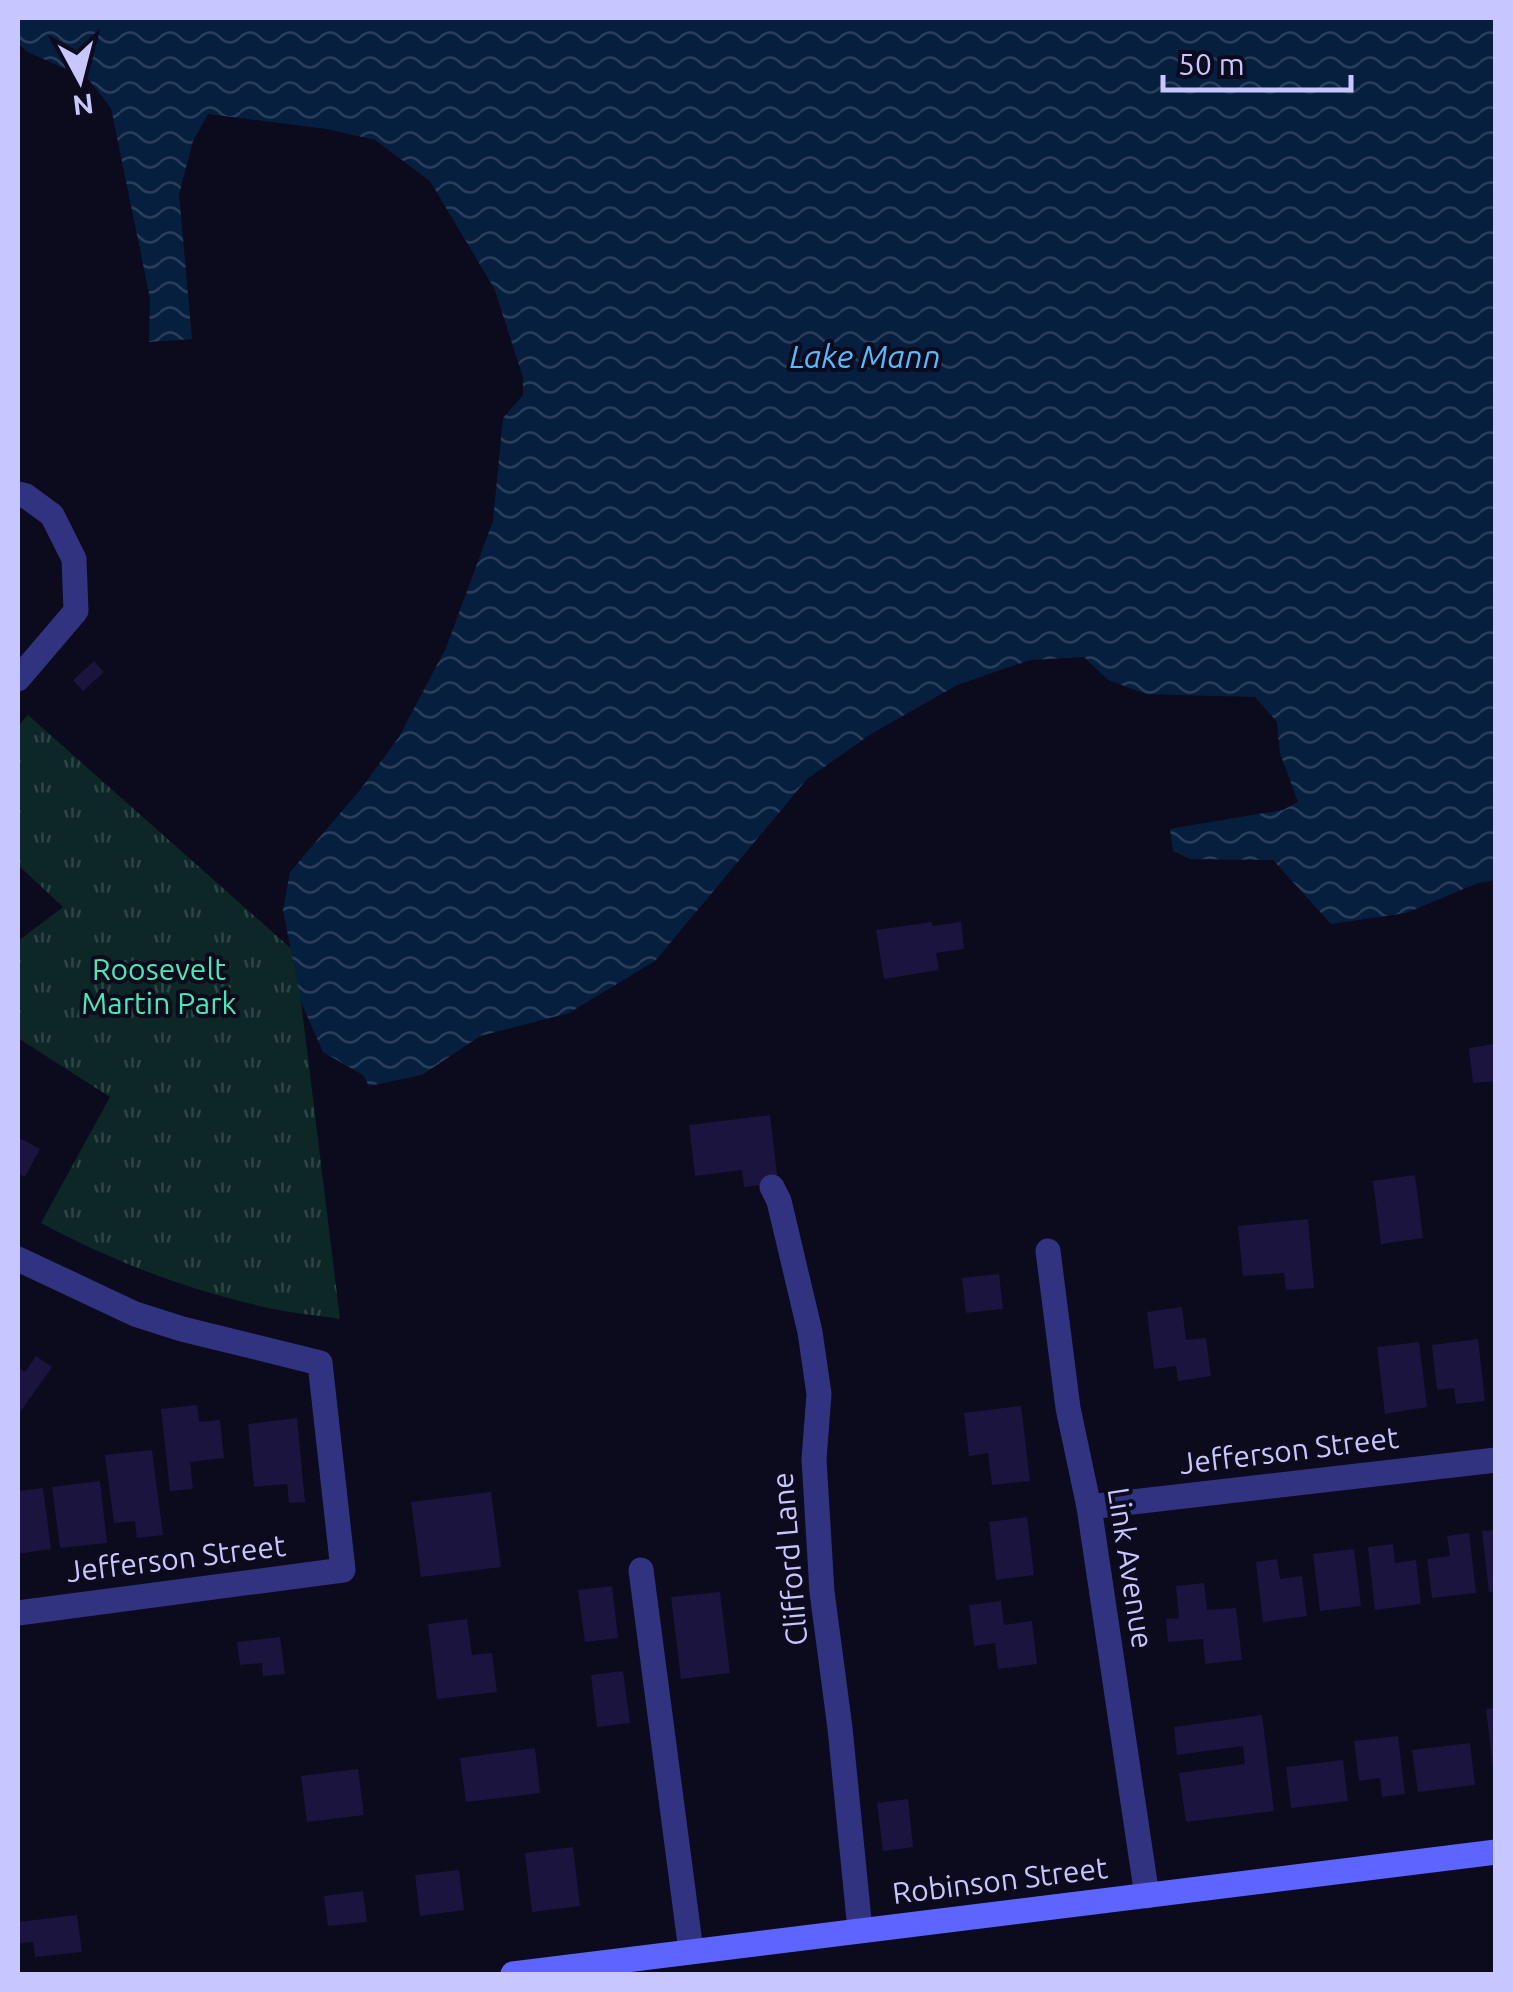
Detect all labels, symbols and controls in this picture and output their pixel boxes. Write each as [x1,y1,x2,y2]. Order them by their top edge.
north arrow [30,30,130,130]
scale bar [1163,30,1350,92]
text: 50 m [1178,47,1245,81]
text: N [71,89,95,122]
water label: Lake Mann [789,338,941,374]
park label: Roosevelt Martin Park [81,952,237,1020]
street label: Jefferson Street [1177,1420,1401,1480]
street label: Clifford Lane [764,1471,814,1647]
street label: Link Avenue [1101,1485,1161,1651]
street label: Jefferson Street [64,1528,288,1588]
street label: Robinson Street [890,1850,1110,1910]

